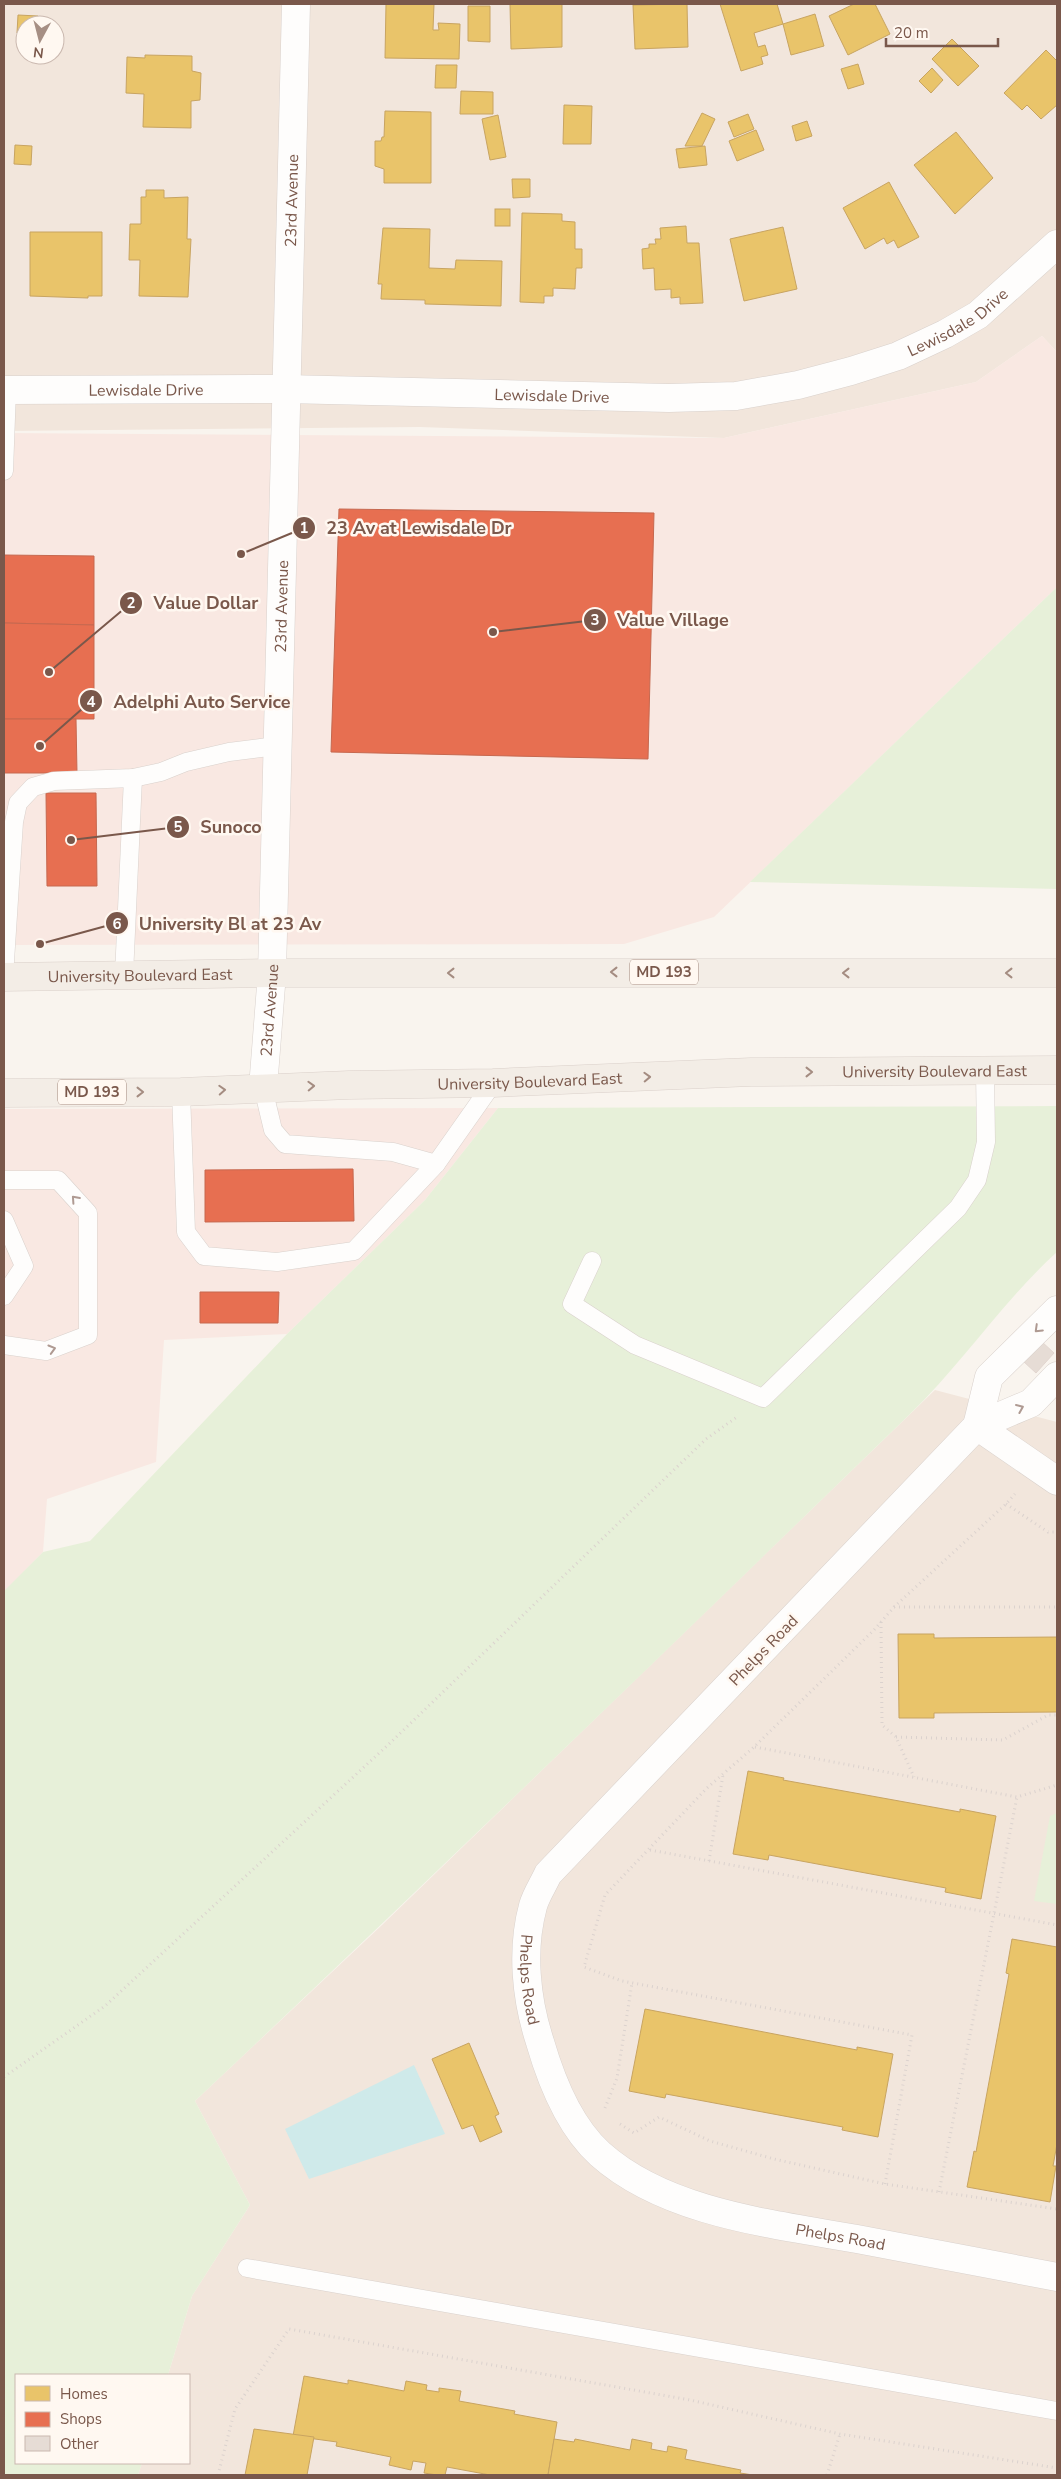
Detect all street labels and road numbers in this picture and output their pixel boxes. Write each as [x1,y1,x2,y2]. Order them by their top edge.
street label: 23rd Avenue [280,154,304,247]
street label: Lewisdale Drive [904,283,1013,362]
street label: Lewisdale Drive [88,379,204,402]
street label: Lewisdale Drive [494,384,610,409]
street label: 23rd Avenue [270,560,294,653]
road number: MD 193 [630,960,698,984]
street label: University Boulevard East [48,964,233,988]
street label: 23rd Avenue [255,964,284,1057]
street label: University Boulevard East [842,1060,1027,1083]
street label: University Boulevard East [437,1067,623,1096]
road number: MD 193 [58,1080,126,1104]
street label: Phelps Road [724,1610,803,1691]
street label: Phelps Road [514,1933,545,2027]
street label: Phelps Road [794,2219,887,2256]

